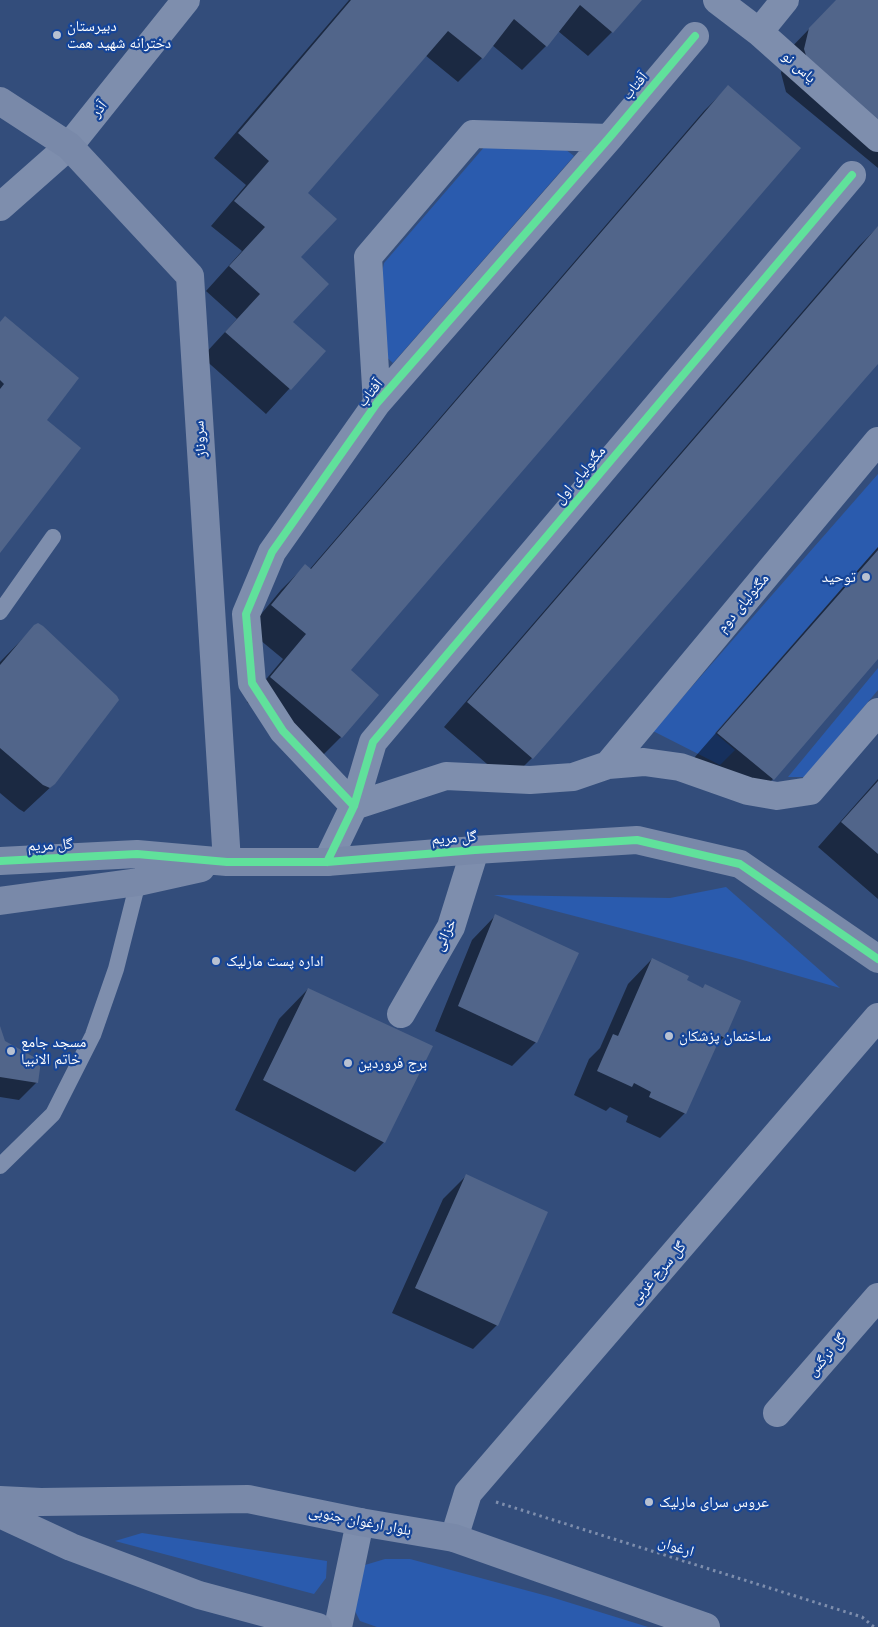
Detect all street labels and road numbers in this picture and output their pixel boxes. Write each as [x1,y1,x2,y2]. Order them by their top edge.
street label: یاس نو [778,47,820,87]
street label: آفتاب [618,68,652,104]
street label: آذر [87,97,111,121]
street label: آفتاب [353,375,387,411]
street label: سروناز [190,420,210,458]
street label: مگنولیای اول [550,442,610,508]
street label: مگنولیای دوم [713,570,773,636]
street label: گل مریم [431,827,477,849]
street label: گل مریم [27,835,73,855]
street label: خزائی [430,916,460,954]
street label: گل سرخ غربی [626,1238,690,1308]
street label: گل نرگس [803,1330,851,1380]
street label: بلوار ارغوان جنوبی [307,1502,413,1540]
street label: ارغوان [656,1533,696,1561]

